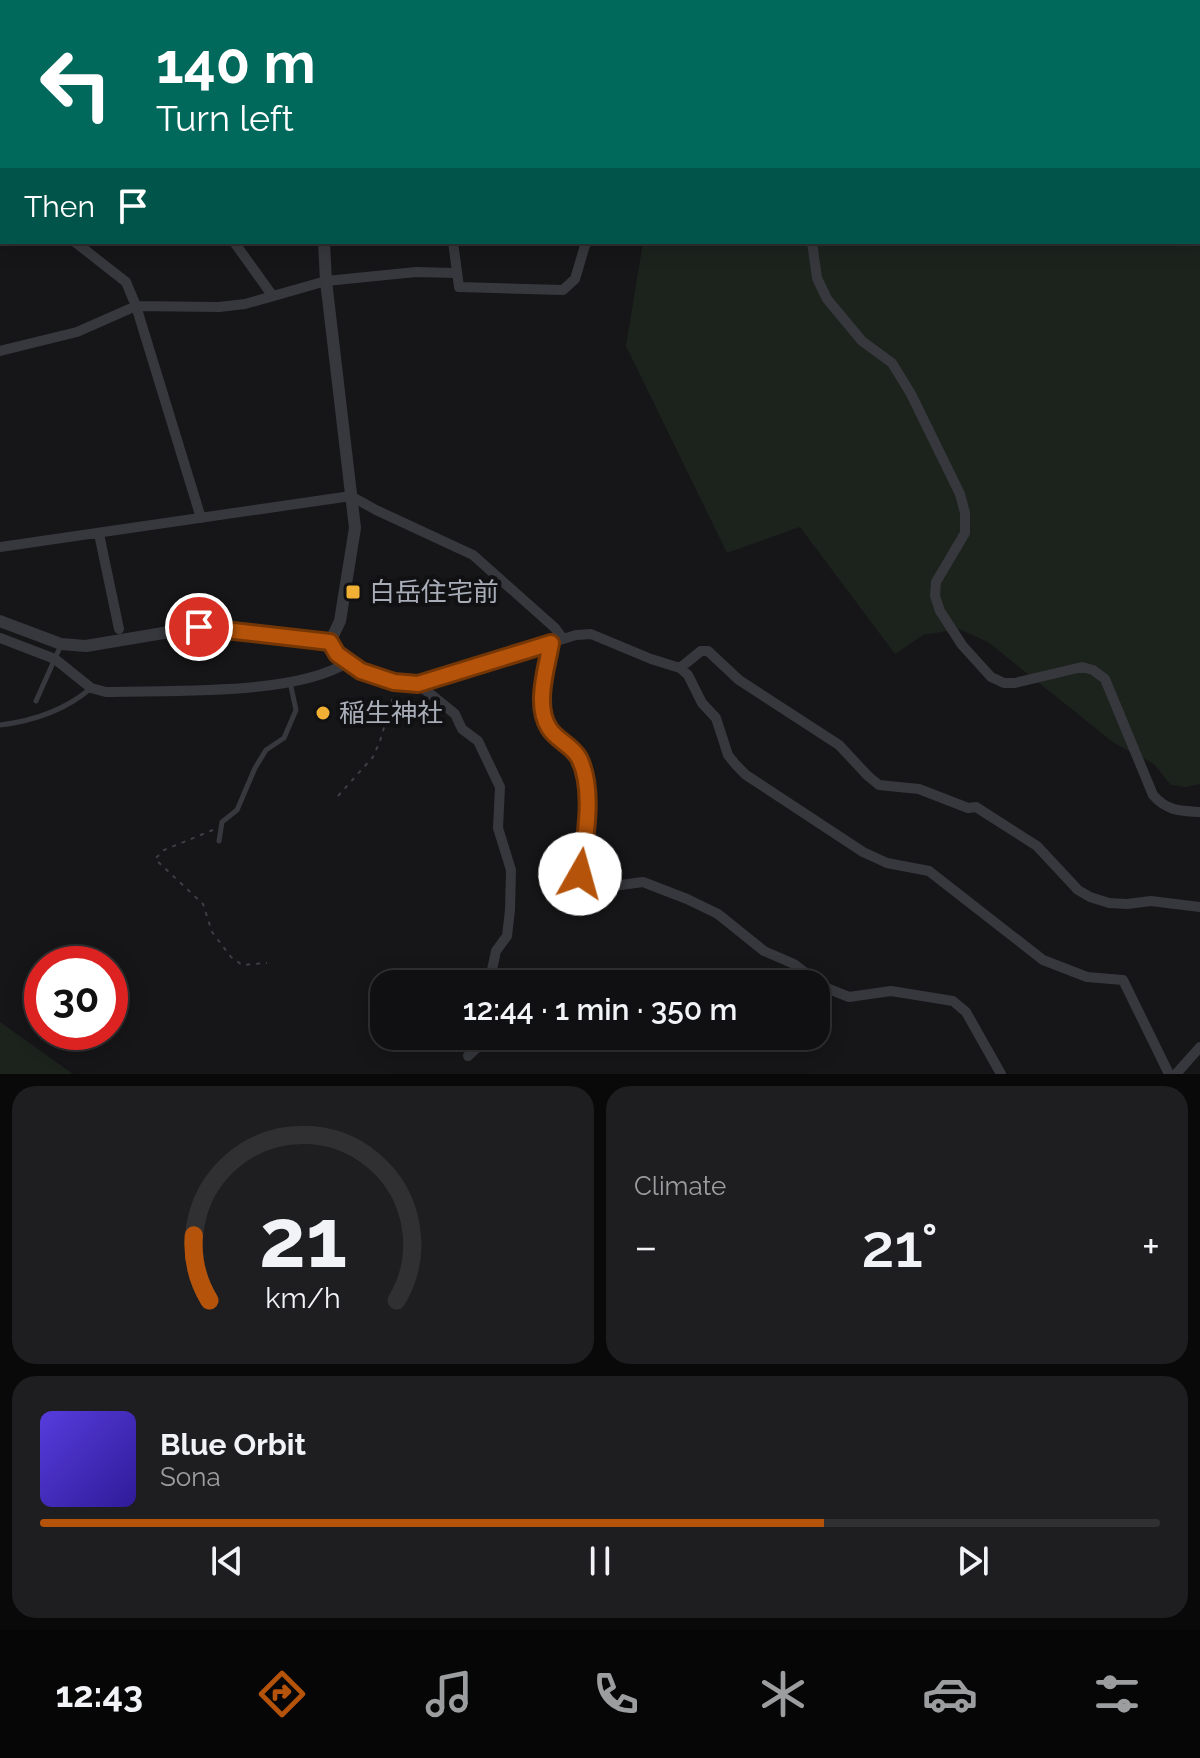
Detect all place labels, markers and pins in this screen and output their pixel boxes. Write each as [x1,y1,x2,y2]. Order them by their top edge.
place label: 白岳住宅前 [369,577,499,607]
marker: 白岳住宅前 [344,583,362,601]
pin [165,593,233,661]
place label: 稲生神社 [339,698,443,728]
marker: 稲生神社 [314,704,332,722]

